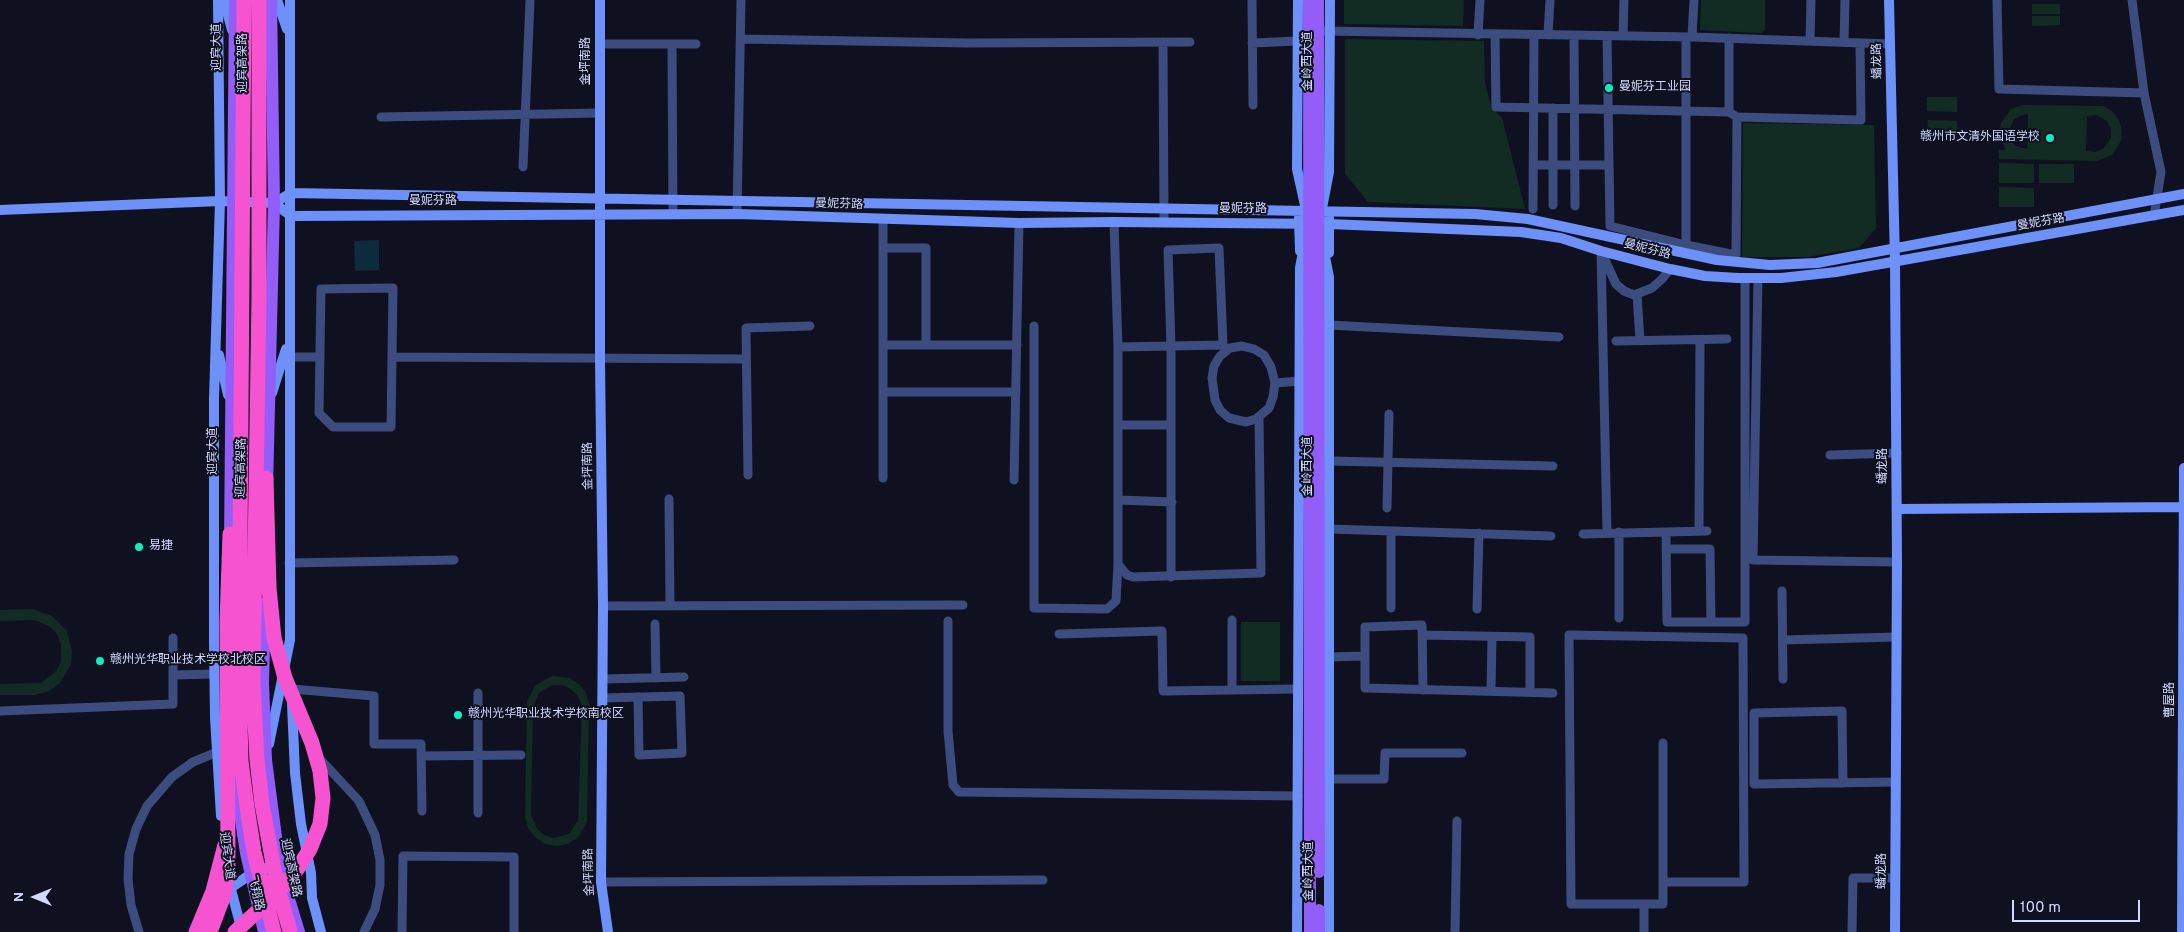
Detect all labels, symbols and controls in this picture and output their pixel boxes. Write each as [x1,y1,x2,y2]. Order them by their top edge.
street label: 迎宾大道 [211,23,225,71]
street label: 金岭西大道 [1302,31,1316,91]
street label: 迎宾高架路 [237,33,251,93]
street label: 金坪南路 [580,37,594,85]
street label: 蟠龙路 [1870,43,1886,79]
place label: 曼妮芬工业园 [1619,81,1691,95]
marker: 曼妮芬工业园 [1603,82,1615,94]
place label: 赣州市文清外国语学校 [1920,131,2040,145]
marker: 赣州市文清外国语学校 [2044,132,2056,144]
street label: 曼妮芬路 [409,195,457,209]
street label: 曼妮芬路 [815,197,863,213]
street label: 曼妮芬路 [1219,203,1267,217]
street label: 曼妮芬路 [2016,212,2066,234]
street label: 曼妮芬路 [1622,237,1672,263]
street label: 迎宾大道 [207,427,221,475]
street label: 金岭西大道 [1302,436,1316,496]
street label: 迎宾高架路 [234,438,250,498]
street label: 金坪南路 [581,442,597,490]
street label: 蟠龙路 [1877,448,1891,484]
place label: 易捷 [149,540,173,554]
marker: 易捷 [133,541,145,553]
place label: 赣州光华职业技术学校北校区 [110,654,266,668]
marker: 赣州光华职业技术学校北校区 [94,655,106,667]
street label: 曹屋路 [2164,682,2178,718]
place label: 赣州光华职业技术学校南校区 [468,708,624,722]
marker: 赣州光华职业技术学校南校区 [452,709,464,721]
street label: 迎宾大道 [216,831,236,881]
street label: 迎宾高架路 [277,837,303,899]
street label: 金岭西大道 [1303,841,1317,901]
street label: 金坪南路 [582,848,598,896]
street label: 蟠龙路 [1876,853,1890,889]
north arrow [10,872,60,922]
street label: 飞翔路 [244,874,266,912]
scale bar [2014,890,2142,922]
text: N [11,892,28,902]
text: 100 m [2020,899,2061,918]

